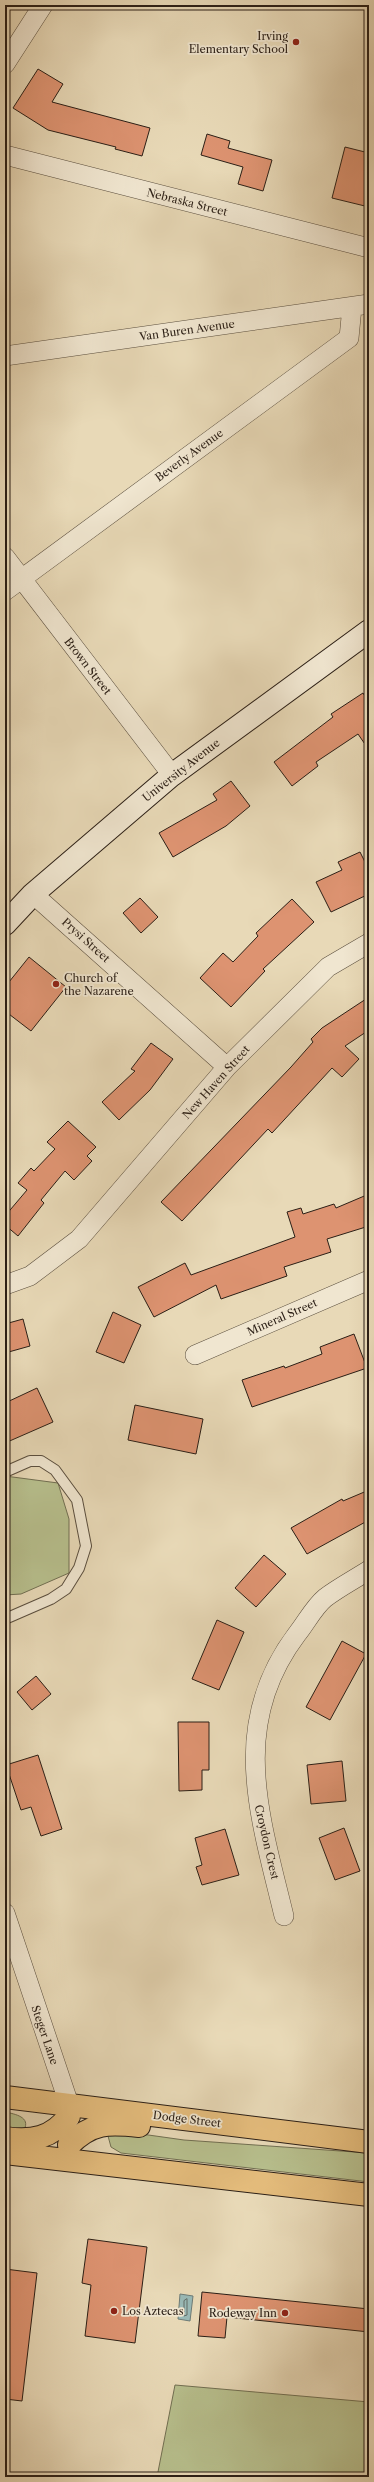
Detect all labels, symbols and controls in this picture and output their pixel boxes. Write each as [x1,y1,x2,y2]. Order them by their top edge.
place label: Irving Elementary School [189,29,289,56]
marker: Irving Elementary School [291,37,301,47]
street label: Nebraska Street [145,185,229,219]
street label: Van Buren Avenue [137,316,236,344]
street label: Beverly Avenue [152,426,226,484]
street label: Brown Street [61,635,115,697]
street label: University Avenue [140,735,222,805]
street label: Prysi Street [59,915,113,965]
place label: Church of the Nazarene [64,971,134,998]
marker: Church of the Nazarene [51,979,61,989]
street label: New Haven Street [179,1042,253,1122]
street label: Mineral Street [245,1295,319,1339]
street label: Croydon Crest [252,1803,282,1881]
street label: Steger Lane [28,2003,62,2067]
street label: Dodge Street [152,2108,222,2130]
place label: Los Aztecas [122,2304,184,2318]
marker: Los Aztecas [109,2306,119,2316]
place label: Rodeway Inn [209,2306,277,2320]
marker: Rodeway Inn [280,2308,290,2318]

